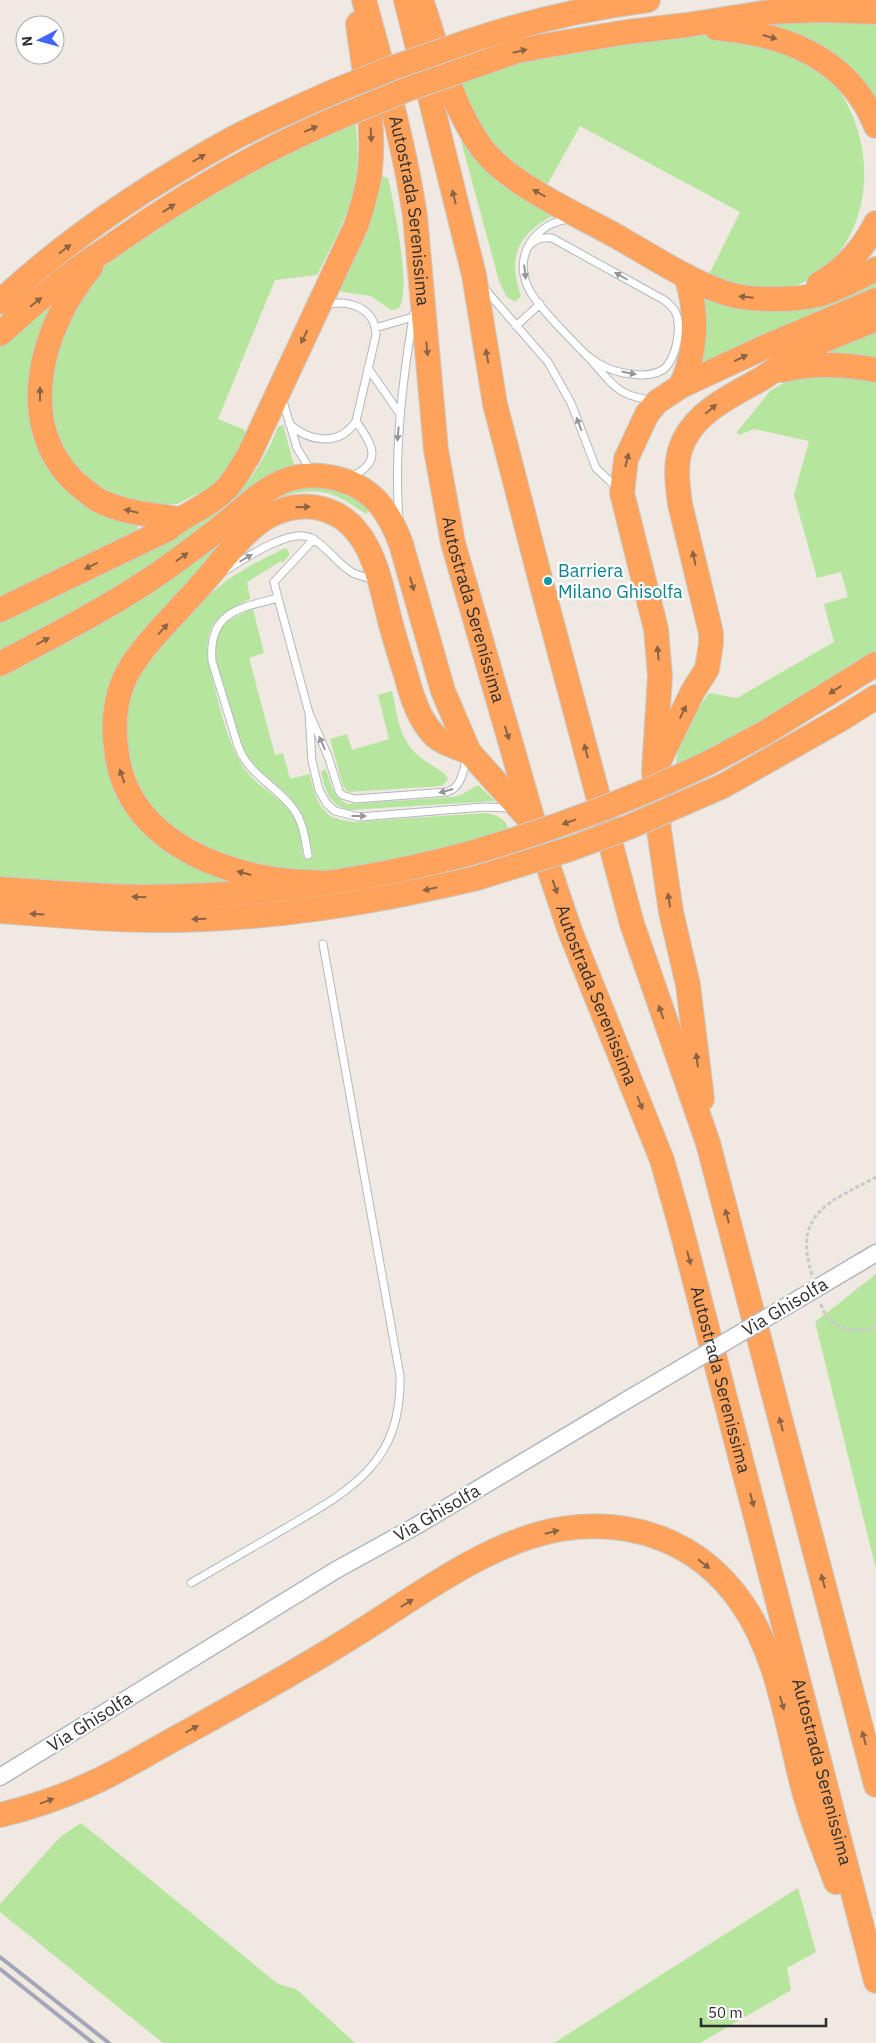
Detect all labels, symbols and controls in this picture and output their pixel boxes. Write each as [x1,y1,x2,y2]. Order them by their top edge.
north arrow [15,15,65,65]
one-way arrow [763,34,778,42]
text: N [18,35,37,47]
one-way arrow [513,47,528,55]
street label: Autostrada Serenissima [384,113,435,307]
one-way arrow [304,125,318,133]
one-way arrow [367,128,375,144]
one-way arrow [192,154,206,162]
one-way arrow [532,188,545,197]
one-way arrow [450,189,458,204]
one-way arrow [162,203,175,212]
one-way arrow [58,244,72,254]
one-way arrow [521,265,529,281]
one-way arrow [613,272,628,280]
one-way arrow [737,293,753,301]
one-way arrow [29,296,42,307]
one-way arrow [300,330,308,344]
one-way arrow [423,341,431,357]
one-way arrow [483,347,491,363]
one-way arrow [734,354,748,362]
one-way arrow [622,369,637,377]
one-way arrow [36,386,44,402]
one-way arrow [705,404,718,415]
one-way arrow [575,416,583,431]
one-way arrow [394,427,402,443]
one-way arrow [623,453,631,468]
one-way arrow [295,503,311,511]
one-way arrow [124,507,139,515]
street label: Autostrada Serenissima [437,515,511,706]
one-way arrow [690,550,698,565]
one-way arrow [175,552,189,562]
one-way arrow [240,554,253,563]
place label: Barriera Milano Ghisolfa [558,559,683,603]
one-way arrow [84,563,98,571]
marker: Barriera Milano Ghisolfa [542,575,554,587]
one-way arrow [409,577,417,592]
one-way arrow [157,622,168,635]
one-way arrow [36,637,50,645]
one-way arrow [654,645,662,661]
one-way arrow [828,686,842,695]
one-way arrow [679,705,687,719]
one-way arrow [504,726,512,741]
one-way arrow [317,736,325,750]
one-way arrow [582,744,590,759]
one-way arrow [118,768,126,783]
one-way arrow [439,787,454,795]
one-way arrow [352,812,368,820]
one-way arrow [561,819,576,826]
one-way arrow [236,868,251,876]
one-way arrow [551,880,559,895]
one-way arrow [422,885,437,893]
one-way arrow [664,891,672,907]
one-way arrow [130,892,146,900]
street label: Autostrada Serenissima [551,901,643,1089]
one-way arrow [29,909,45,917]
one-way arrow [191,915,207,923]
one-way arrow [657,1004,665,1019]
one-way arrow [693,1051,701,1067]
one-way arrow [636,1096,644,1111]
one-way arrow [723,1208,731,1223]
one-way arrow [685,1251,693,1266]
street label: Via Ghisolfa [738,1272,832,1341]
street label: Autostrada Serenissima [686,1284,756,1476]
one-way arrow [777,1416,785,1431]
street label: Via Ghisolfa [390,1478,484,1546]
one-way arrow [748,1493,756,1508]
one-way arrow [544,1527,559,1535]
one-way arrow [698,1559,711,1570]
one-way arrow [818,1573,826,1588]
one-way arrow [400,1598,413,1607]
street label: Autostrada Serenissima [787,1676,858,1868]
street label: Via Ghisolfa [43,1686,137,1757]
one-way arrow [778,1696,786,1711]
one-way arrow [184,1725,199,1733]
one-way arrow [859,1731,867,1746]
one-way arrow [39,1797,54,1804]
scale bar [701,1996,826,2028]
text: 50 m [708,2003,743,2022]

